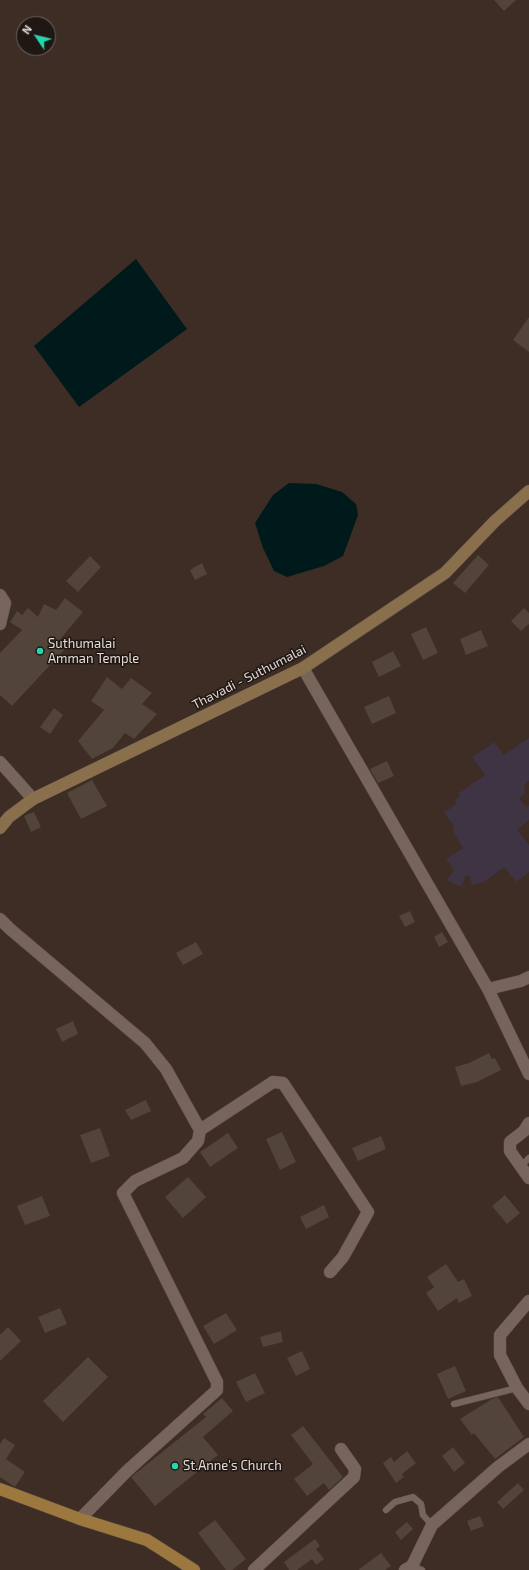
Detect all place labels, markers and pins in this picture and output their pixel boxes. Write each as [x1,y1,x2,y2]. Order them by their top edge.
place label: Suthumalai Amman Temple [48,636,139,667]
marker: Suthumalai Amman Temple [35,646,45,656]
place label: St.Anne's Church [183,1458,282,1474]
marker: St.Anne's Church [170,1461,180,1471]

